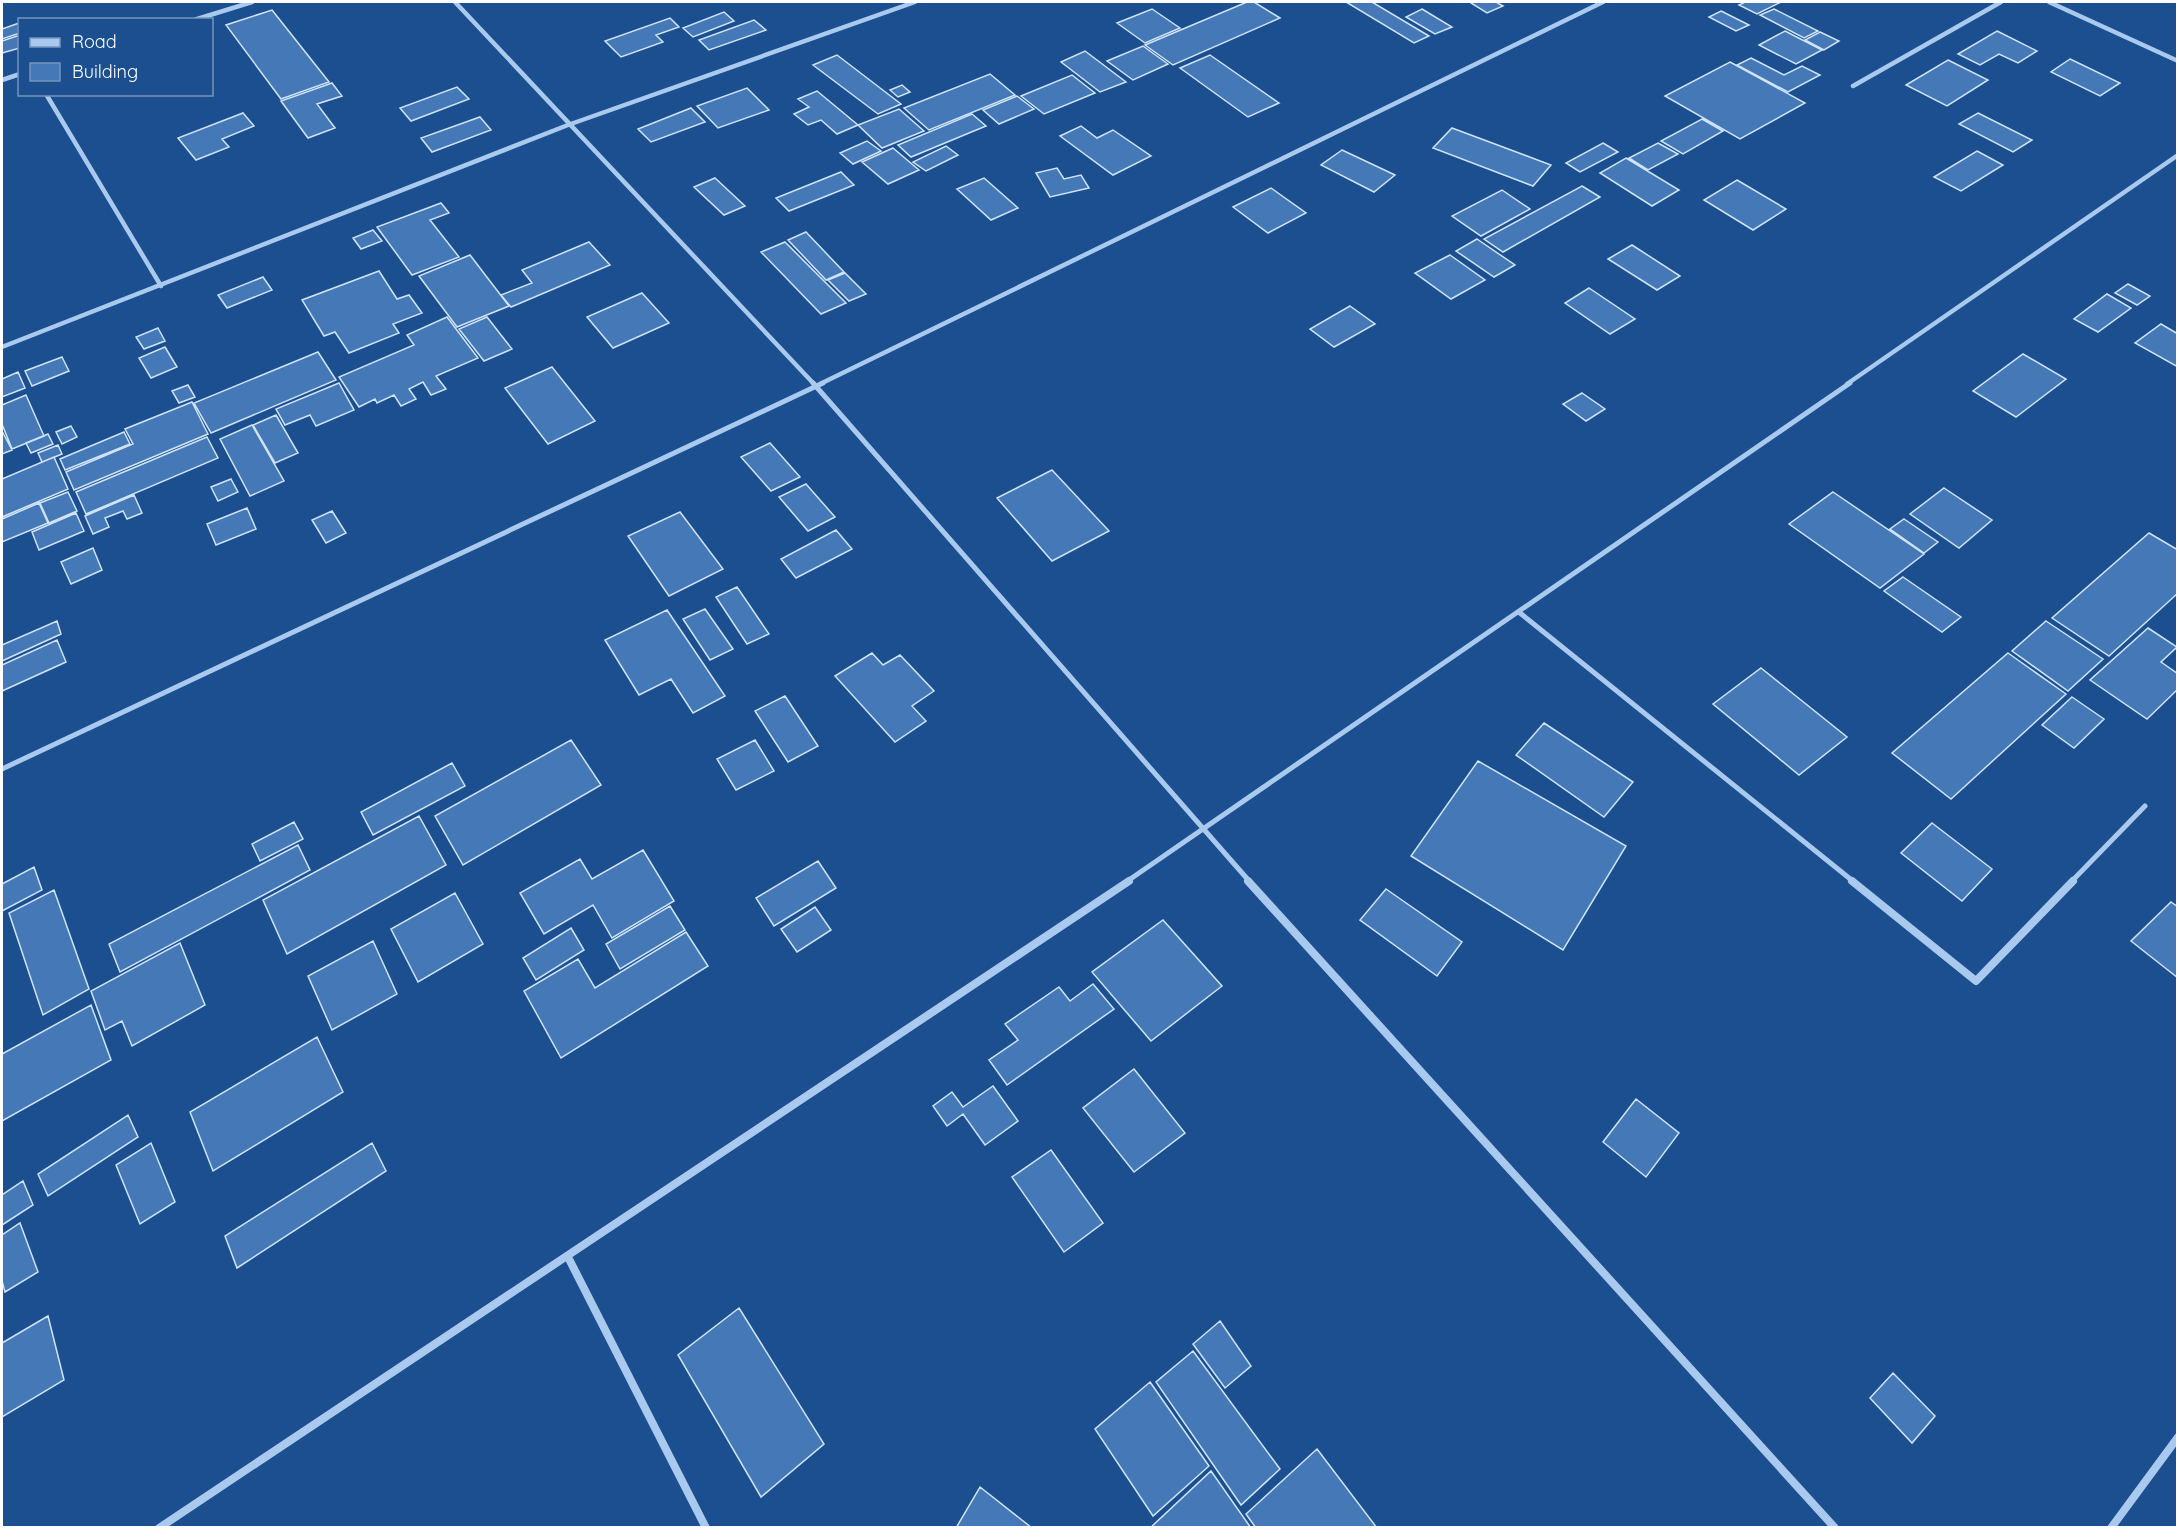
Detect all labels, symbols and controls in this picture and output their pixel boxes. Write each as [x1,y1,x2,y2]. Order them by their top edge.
legend [18,18,213,96]
text: Road [72,30,117,53]
text: Building [72,60,138,83]

